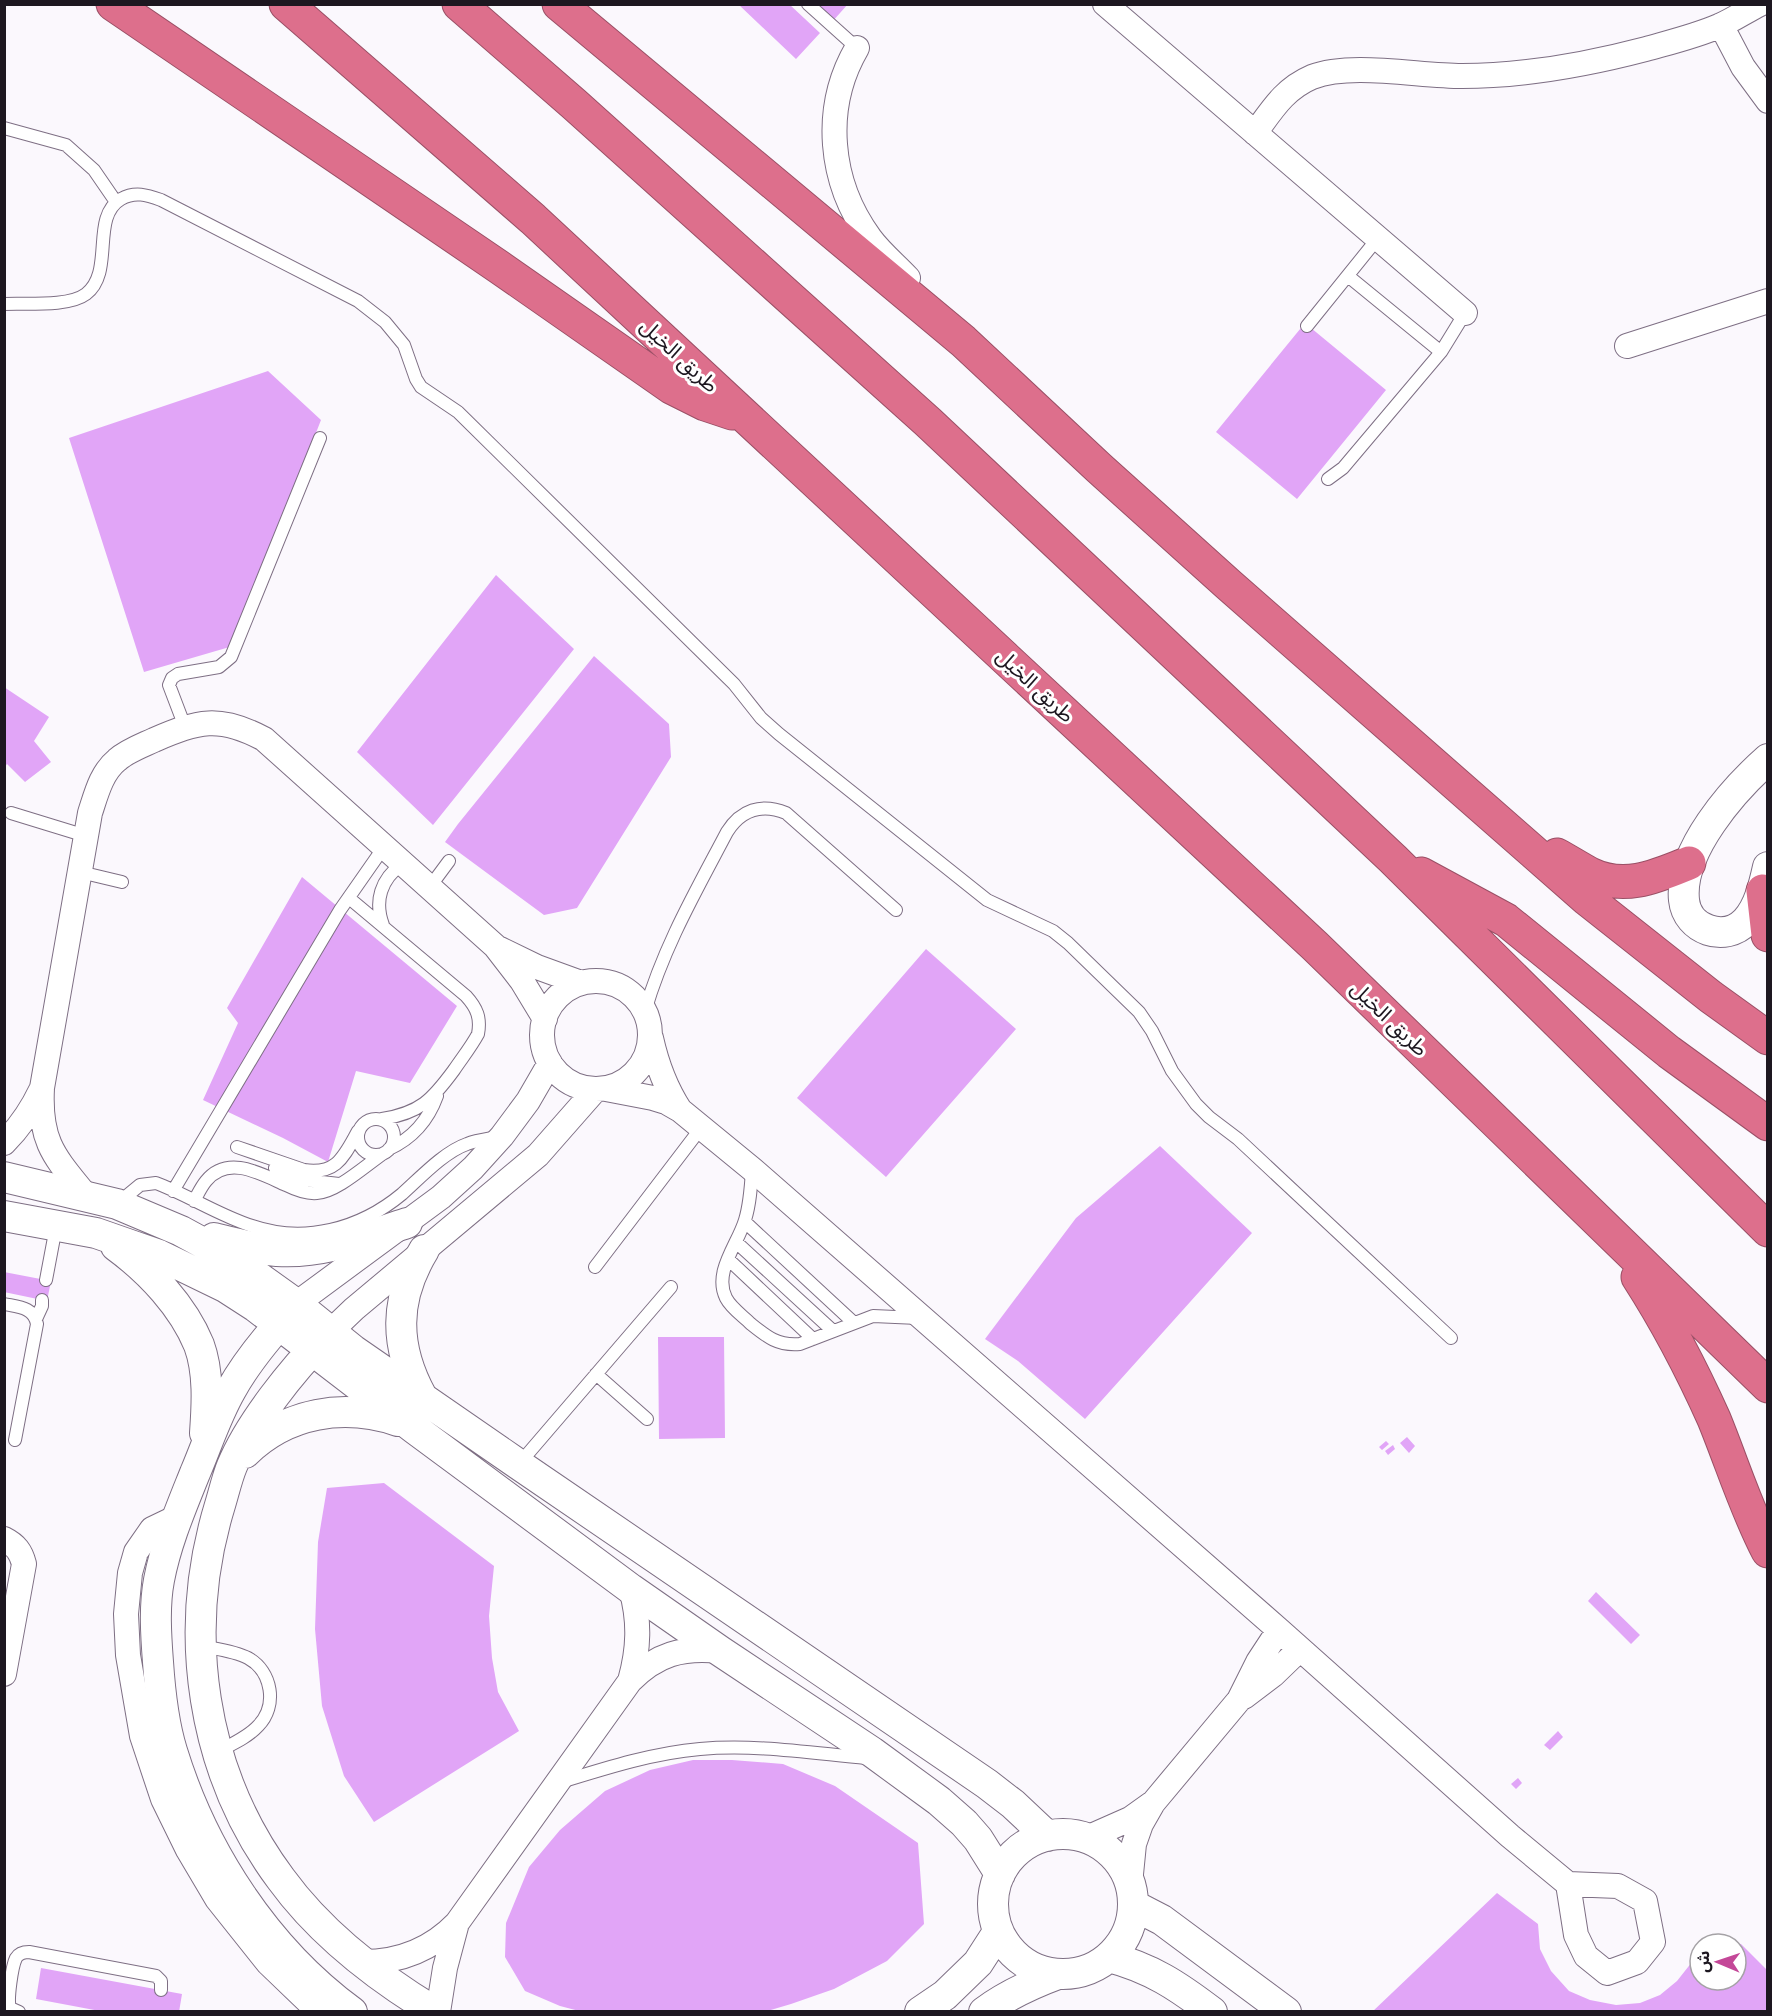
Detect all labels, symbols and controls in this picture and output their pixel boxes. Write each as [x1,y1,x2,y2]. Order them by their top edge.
street label: طريق الخيل [635,314,723,398]
street label: طريق الخيل [991,644,1079,728]
street label: طريق الخيل [1345,976,1433,1062]
north arrow [1688,1932,1748,1992]
text: ش [1694,1950,1714,1973]

